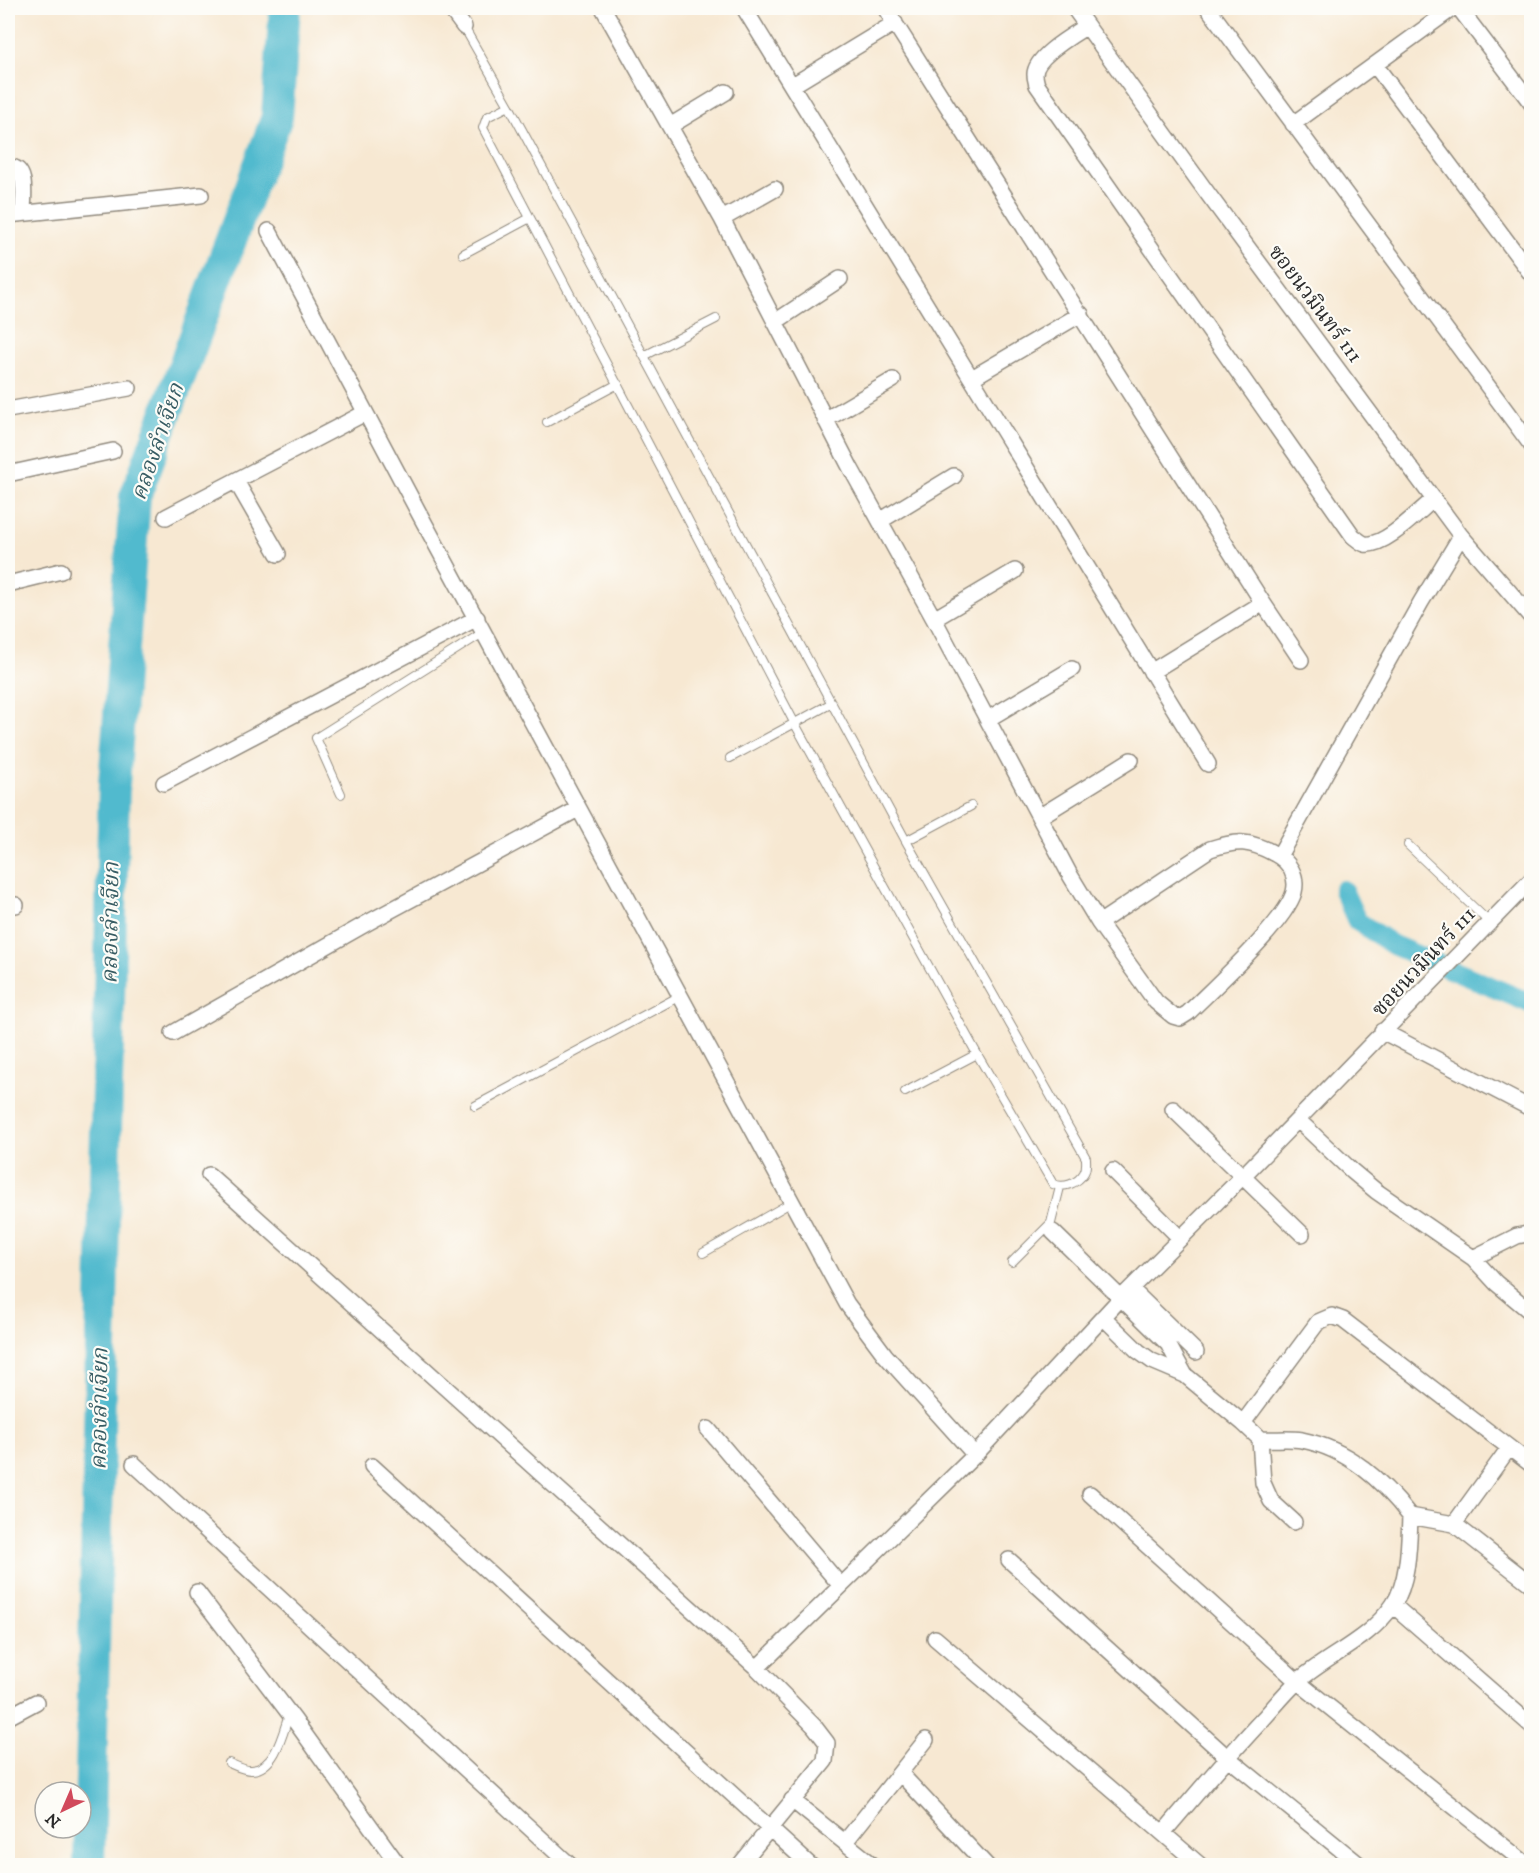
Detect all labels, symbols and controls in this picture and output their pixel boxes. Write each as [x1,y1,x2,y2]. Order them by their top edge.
street label: ซอยนวมินทร์ 111 [1262,239,1369,368]
water label: คลองลำเจียก [125,380,191,504]
water label: คลองลำเจียก [96,861,126,984]
street label: ซอยนวมินทร์ 111 [1366,901,1481,1022]
water label: คลองลำเจียก [85,1347,115,1470]
north arrow [33,1780,93,1840]
text: N [42,1808,65,1832]

